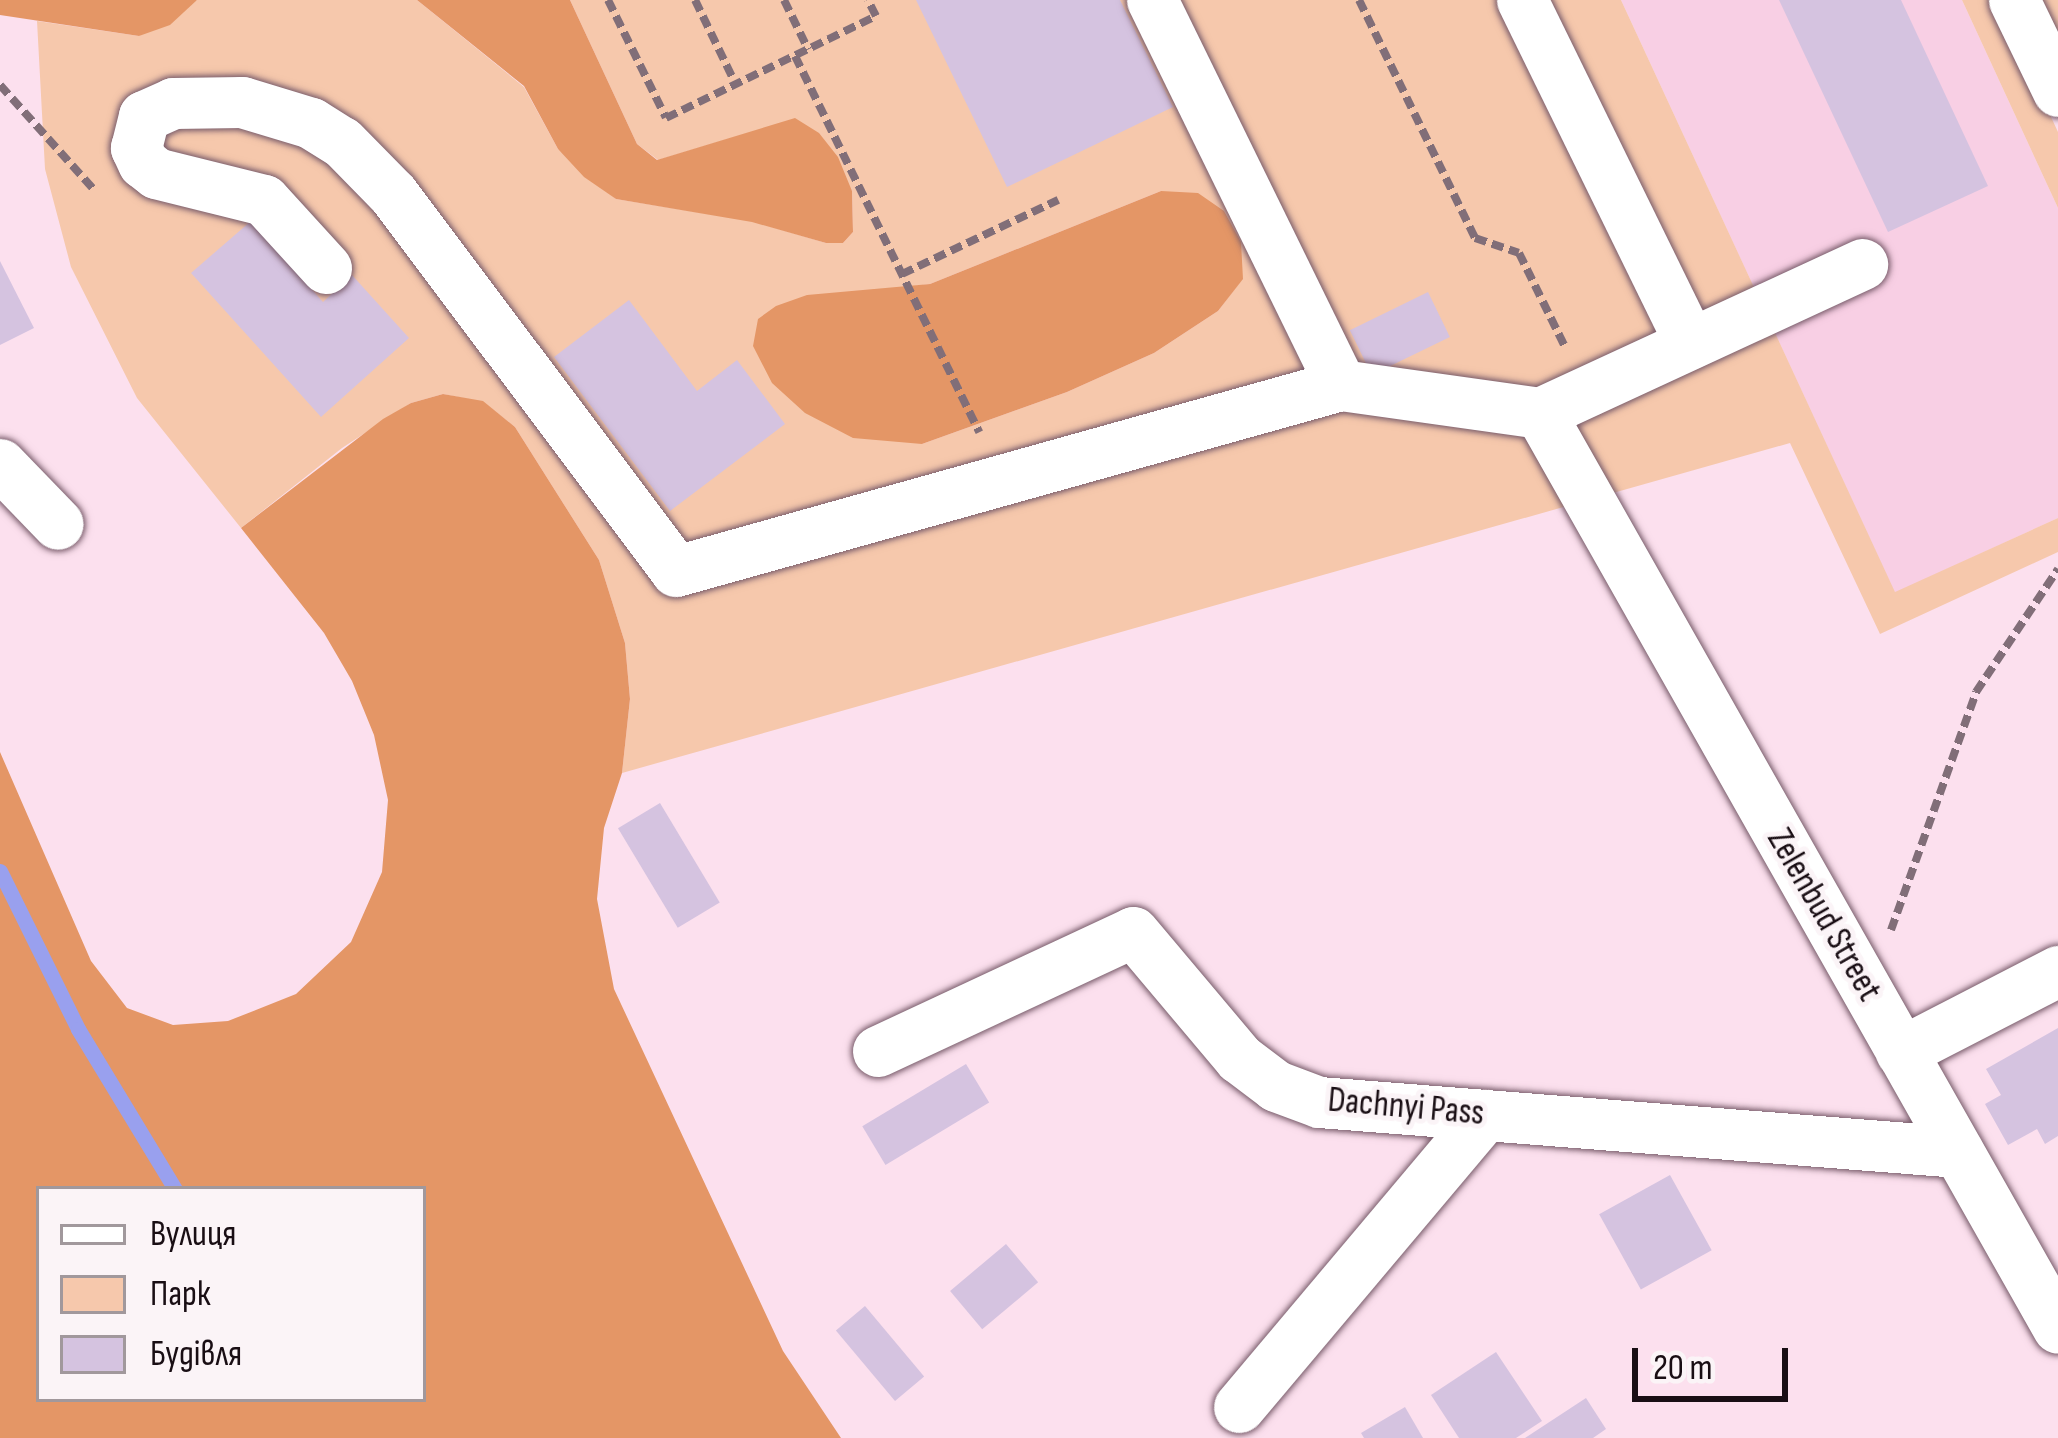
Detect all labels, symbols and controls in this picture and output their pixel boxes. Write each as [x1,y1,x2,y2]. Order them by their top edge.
street label: Zelenbud Street [1757,821,1891,1009]
street label: Dachnyi Pass [1326,1079,1486,1135]
legend [36,1186,426,1402]
text: Вулиця [150,1213,236,1256]
text: Парк [150,1273,211,1316]
scale bar [1638,1324,1794,1398]
text: Будівля [150,1333,242,1376]
text: 20 m [1653,1347,1713,1390]

